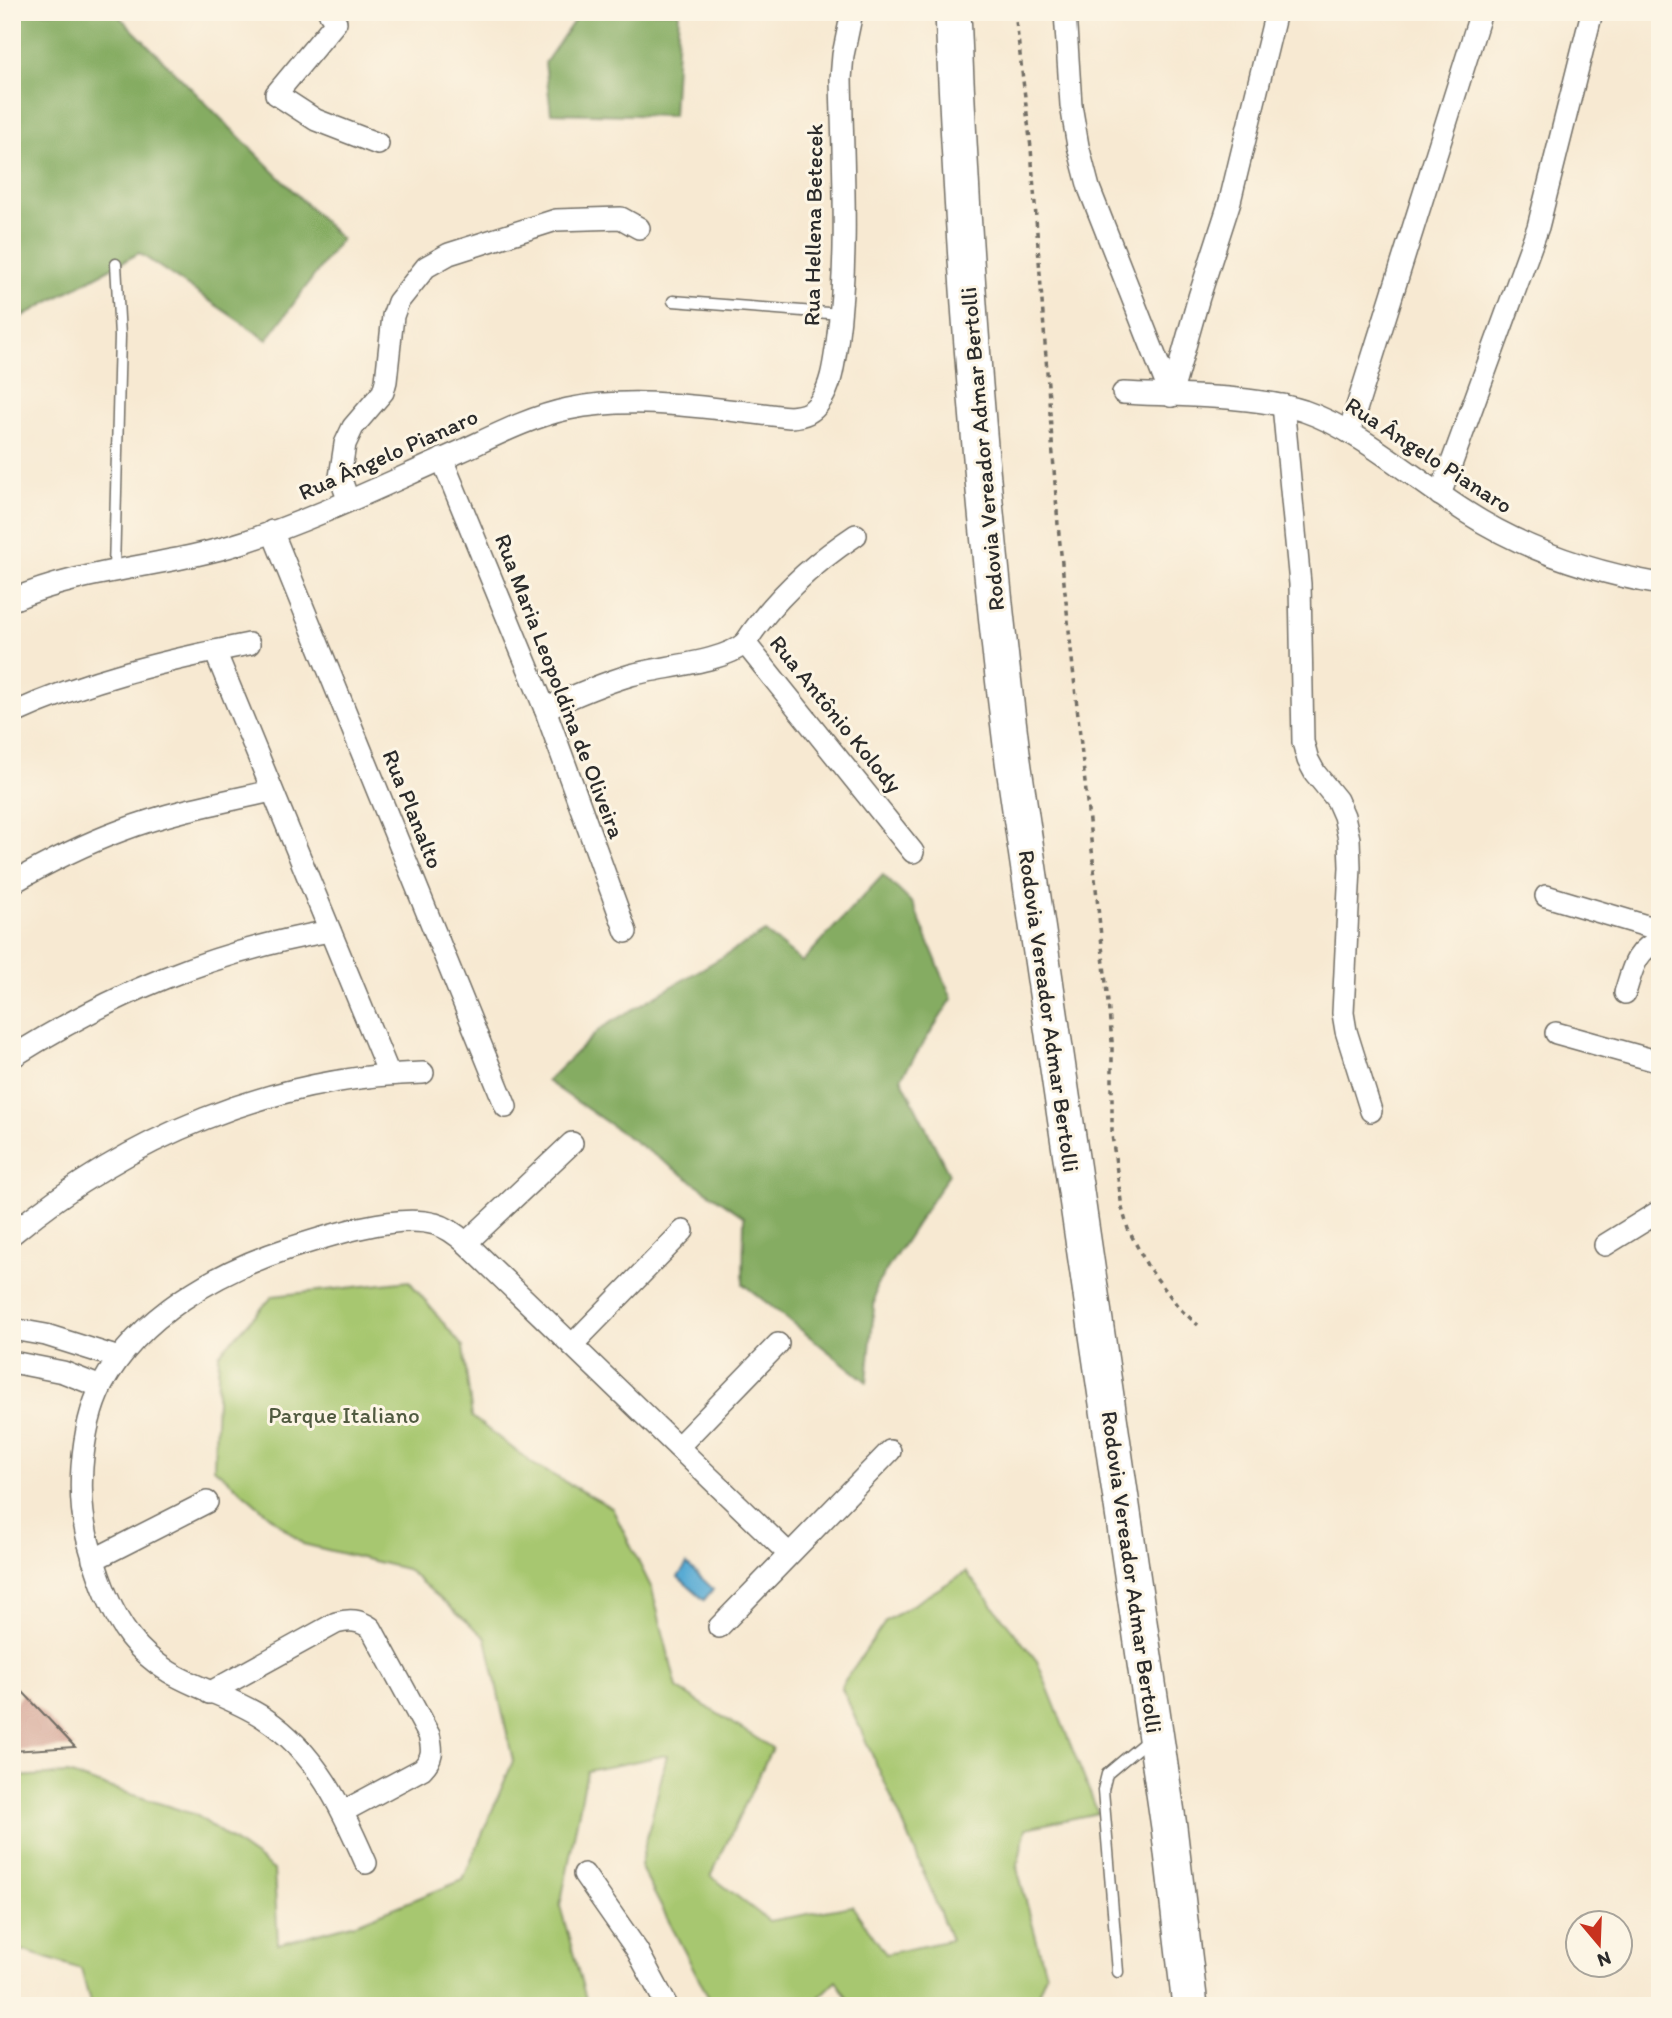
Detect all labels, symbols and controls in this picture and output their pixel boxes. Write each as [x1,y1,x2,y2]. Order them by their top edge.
street label: Rua Hellena Betecek [797,123,829,326]
street label: Rodovia Vereador Admar Bertolli [954,286,1010,612]
street label: Rua Ângelo Pianaro [1340,391,1518,519]
street label: Rua Ângelo Pianaro [294,402,482,506]
street label: Rua Maria Leopoldina de Oliveira [489,530,631,842]
street label: Rua Antônio Kolody [764,629,908,799]
street label: Rua Planalto [376,745,450,873]
street label: Rodovia Vereador Admar Bertolli [1013,848,1085,1174]
park label: Parque Italiano [268,1401,420,1429]
street label: Rodovia Vereador Admar Bertolli [1096,1409,1168,1735]
north arrow [1564,1910,1634,1980]
text: N [1595,1947,1614,1973]

